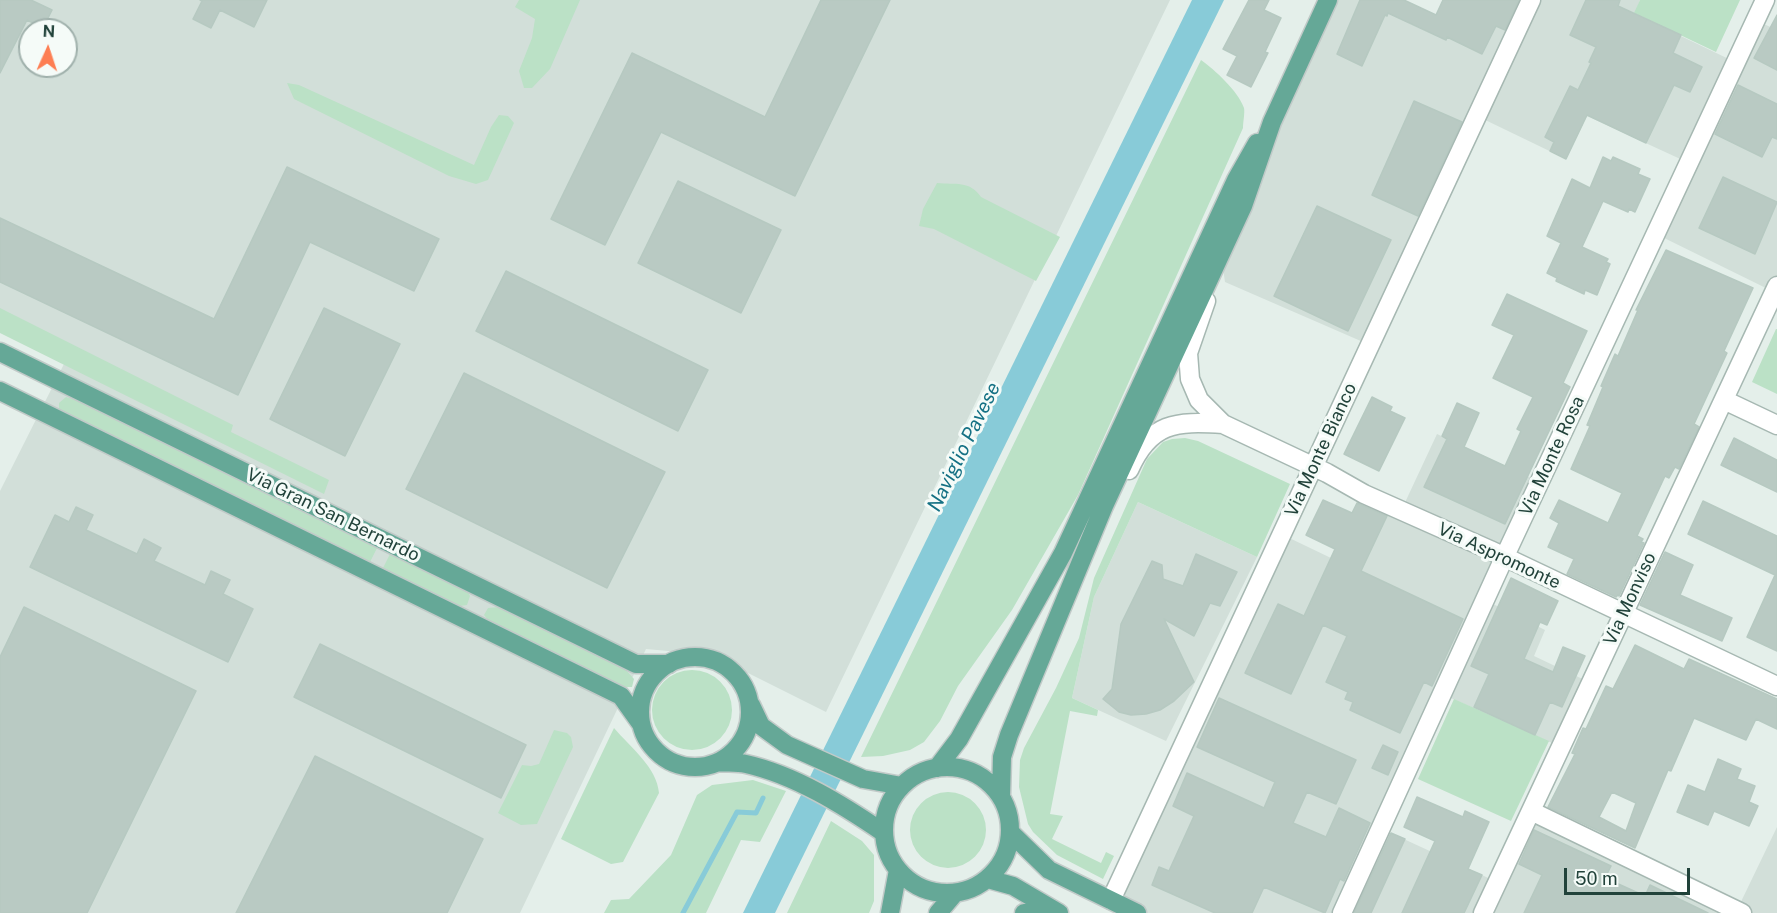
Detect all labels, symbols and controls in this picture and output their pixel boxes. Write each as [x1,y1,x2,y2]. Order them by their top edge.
north arrow [18,18,78,78]
text: N [42,22,56,41]
water label: Naviglio Pavese [922,378,1006,516]
street label: Via Monte Bianco [1281,380,1361,520]
street label: Via Monte Rosa [1515,393,1589,519]
street label: Via Gran San Bernardo [243,464,423,566]
street label: Via Aspromonte [1434,518,1564,594]
street label: Via Monviso [1599,549,1661,649]
scale bar [1567,856,1693,894]
text: 50 m [1575,868,1618,889]

